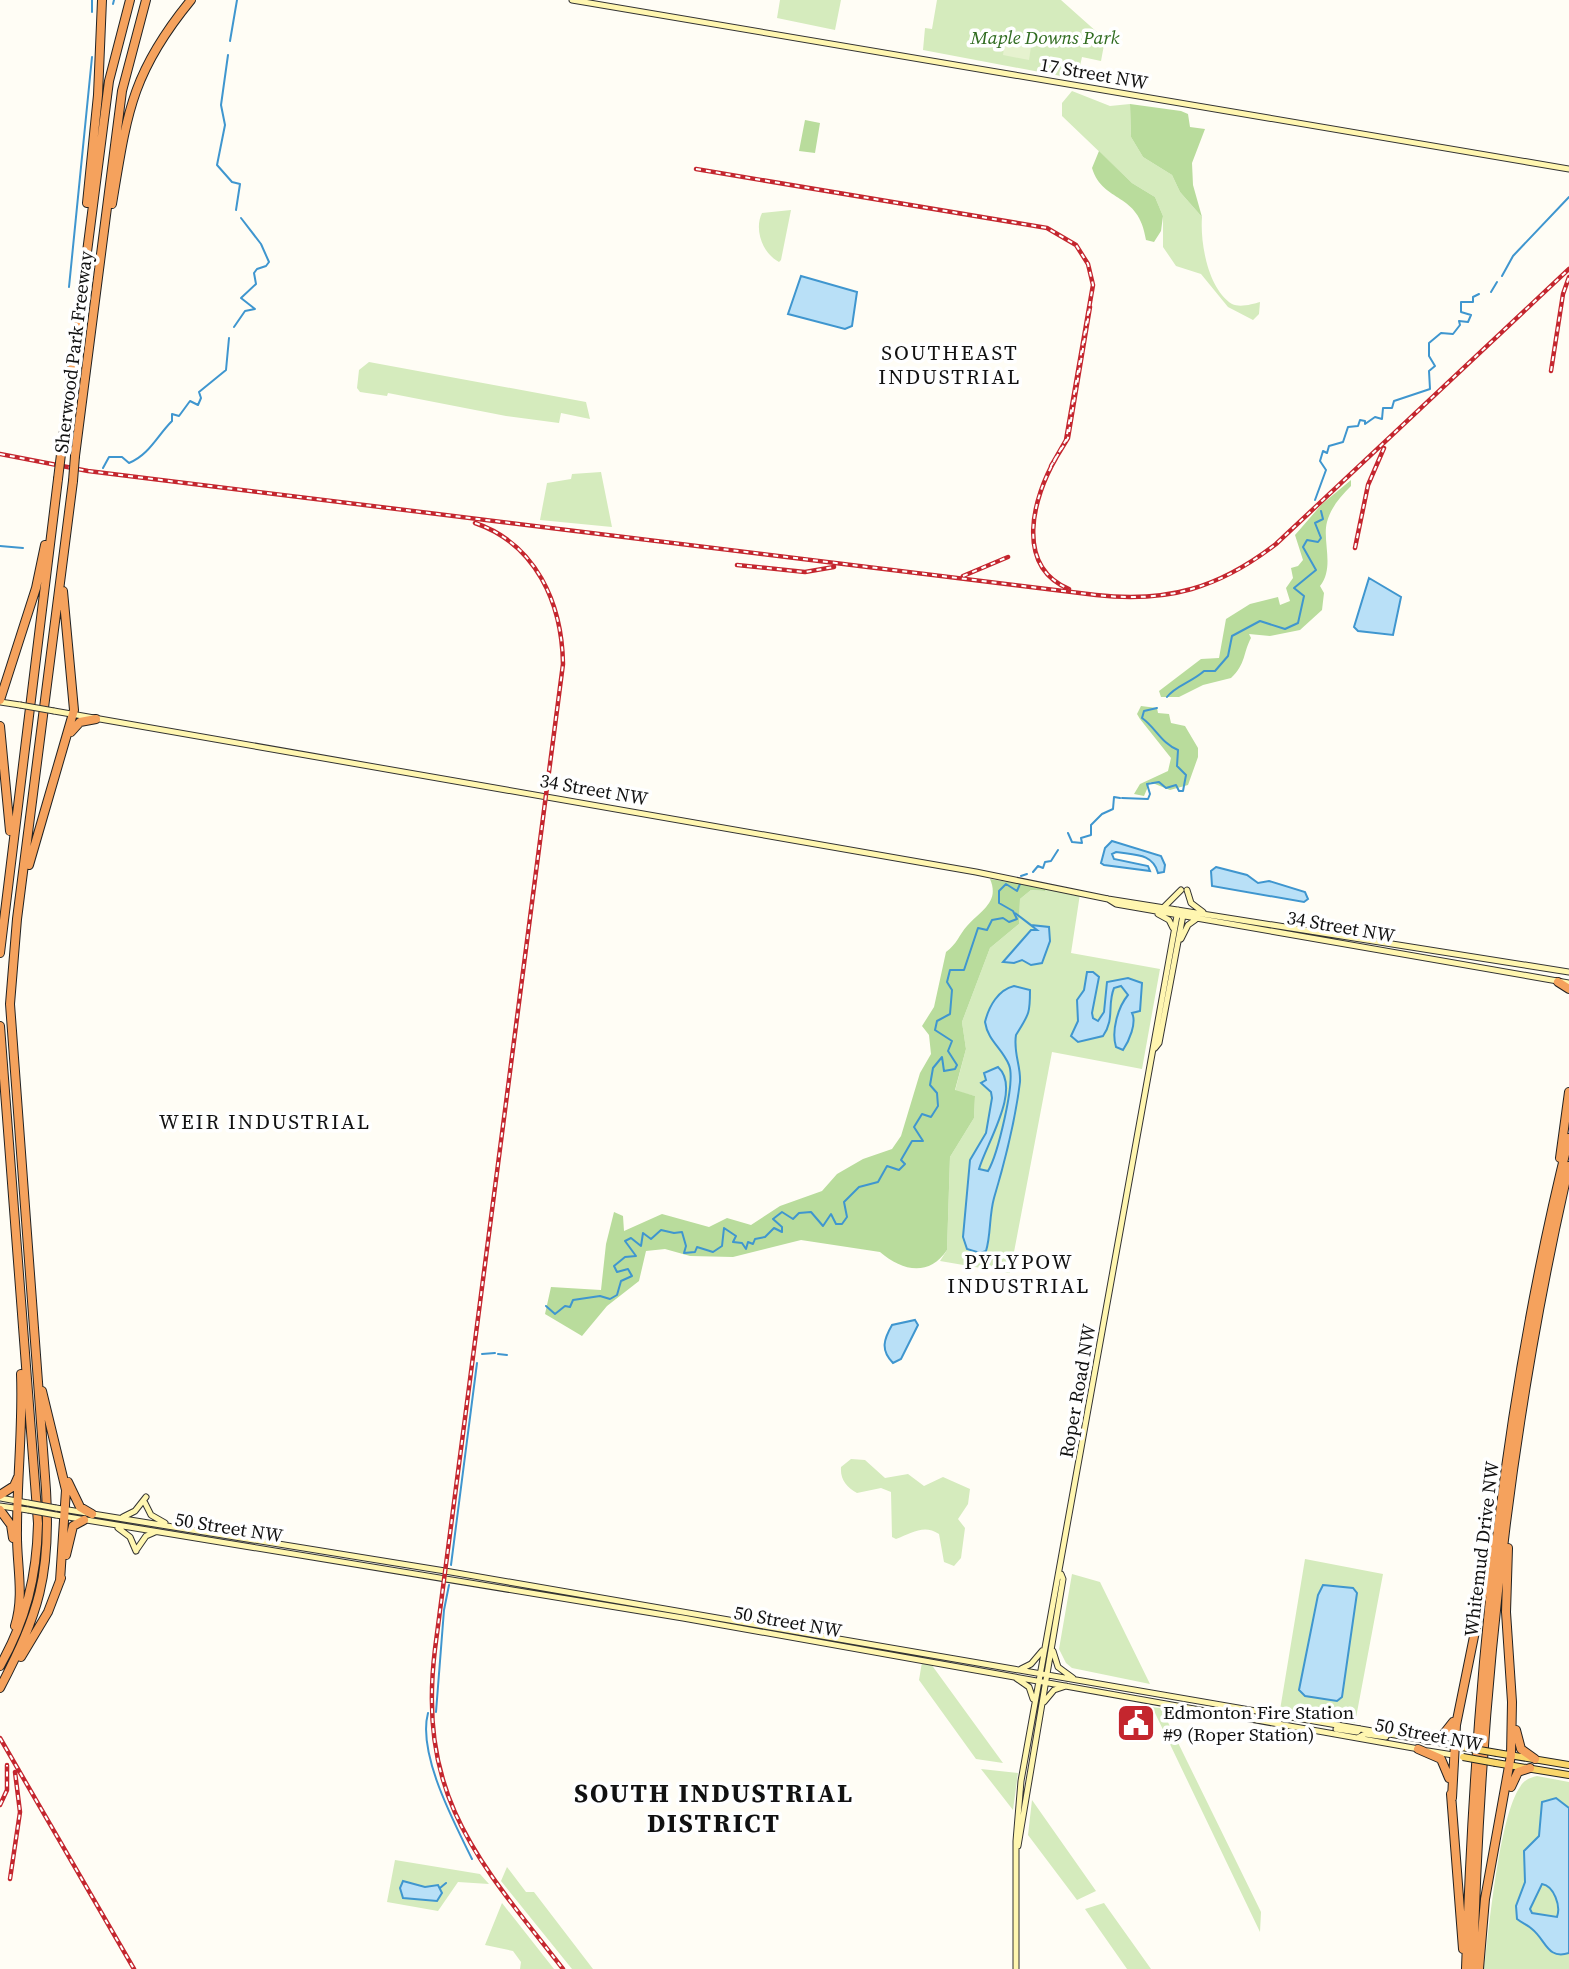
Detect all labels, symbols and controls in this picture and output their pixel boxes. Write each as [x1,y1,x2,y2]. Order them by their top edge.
park label: Maple Downs Park [969,24,1120,50]
street label: 17 Street NW [1038,51,1151,95]
street label: Sherwood Park Freeway [48,249,98,455]
district label: SOUTHEAST INDUSTRIAL [878,338,1022,391]
street label: 34 Street NW [538,767,651,811]
street label: 34 Street NW [1285,904,1398,948]
district label: WEIR INDUSTRIAL [159,1107,371,1136]
district label: PYLYPOW INDUSTRIAL [947,1247,1091,1300]
street label: Roper Road NW [1052,1321,1102,1460]
street label: Whitemud Drive NW [1457,1459,1505,1638]
street label: 50 Street NW [173,1506,286,1548]
street label: 50 Street NW [732,1599,845,1643]
place label: Edmonton Fire Station #9 (Roper Station) [1163,1699,1354,1747]
public building icon: Edmonton Fire Station #9 (Roper Station) [1115,1702,1157,1744]
street label: 50 Street NW [1373,1711,1486,1757]
district label: SOUTH INDUSTRIAL DISTRICT [574,1775,854,1841]

